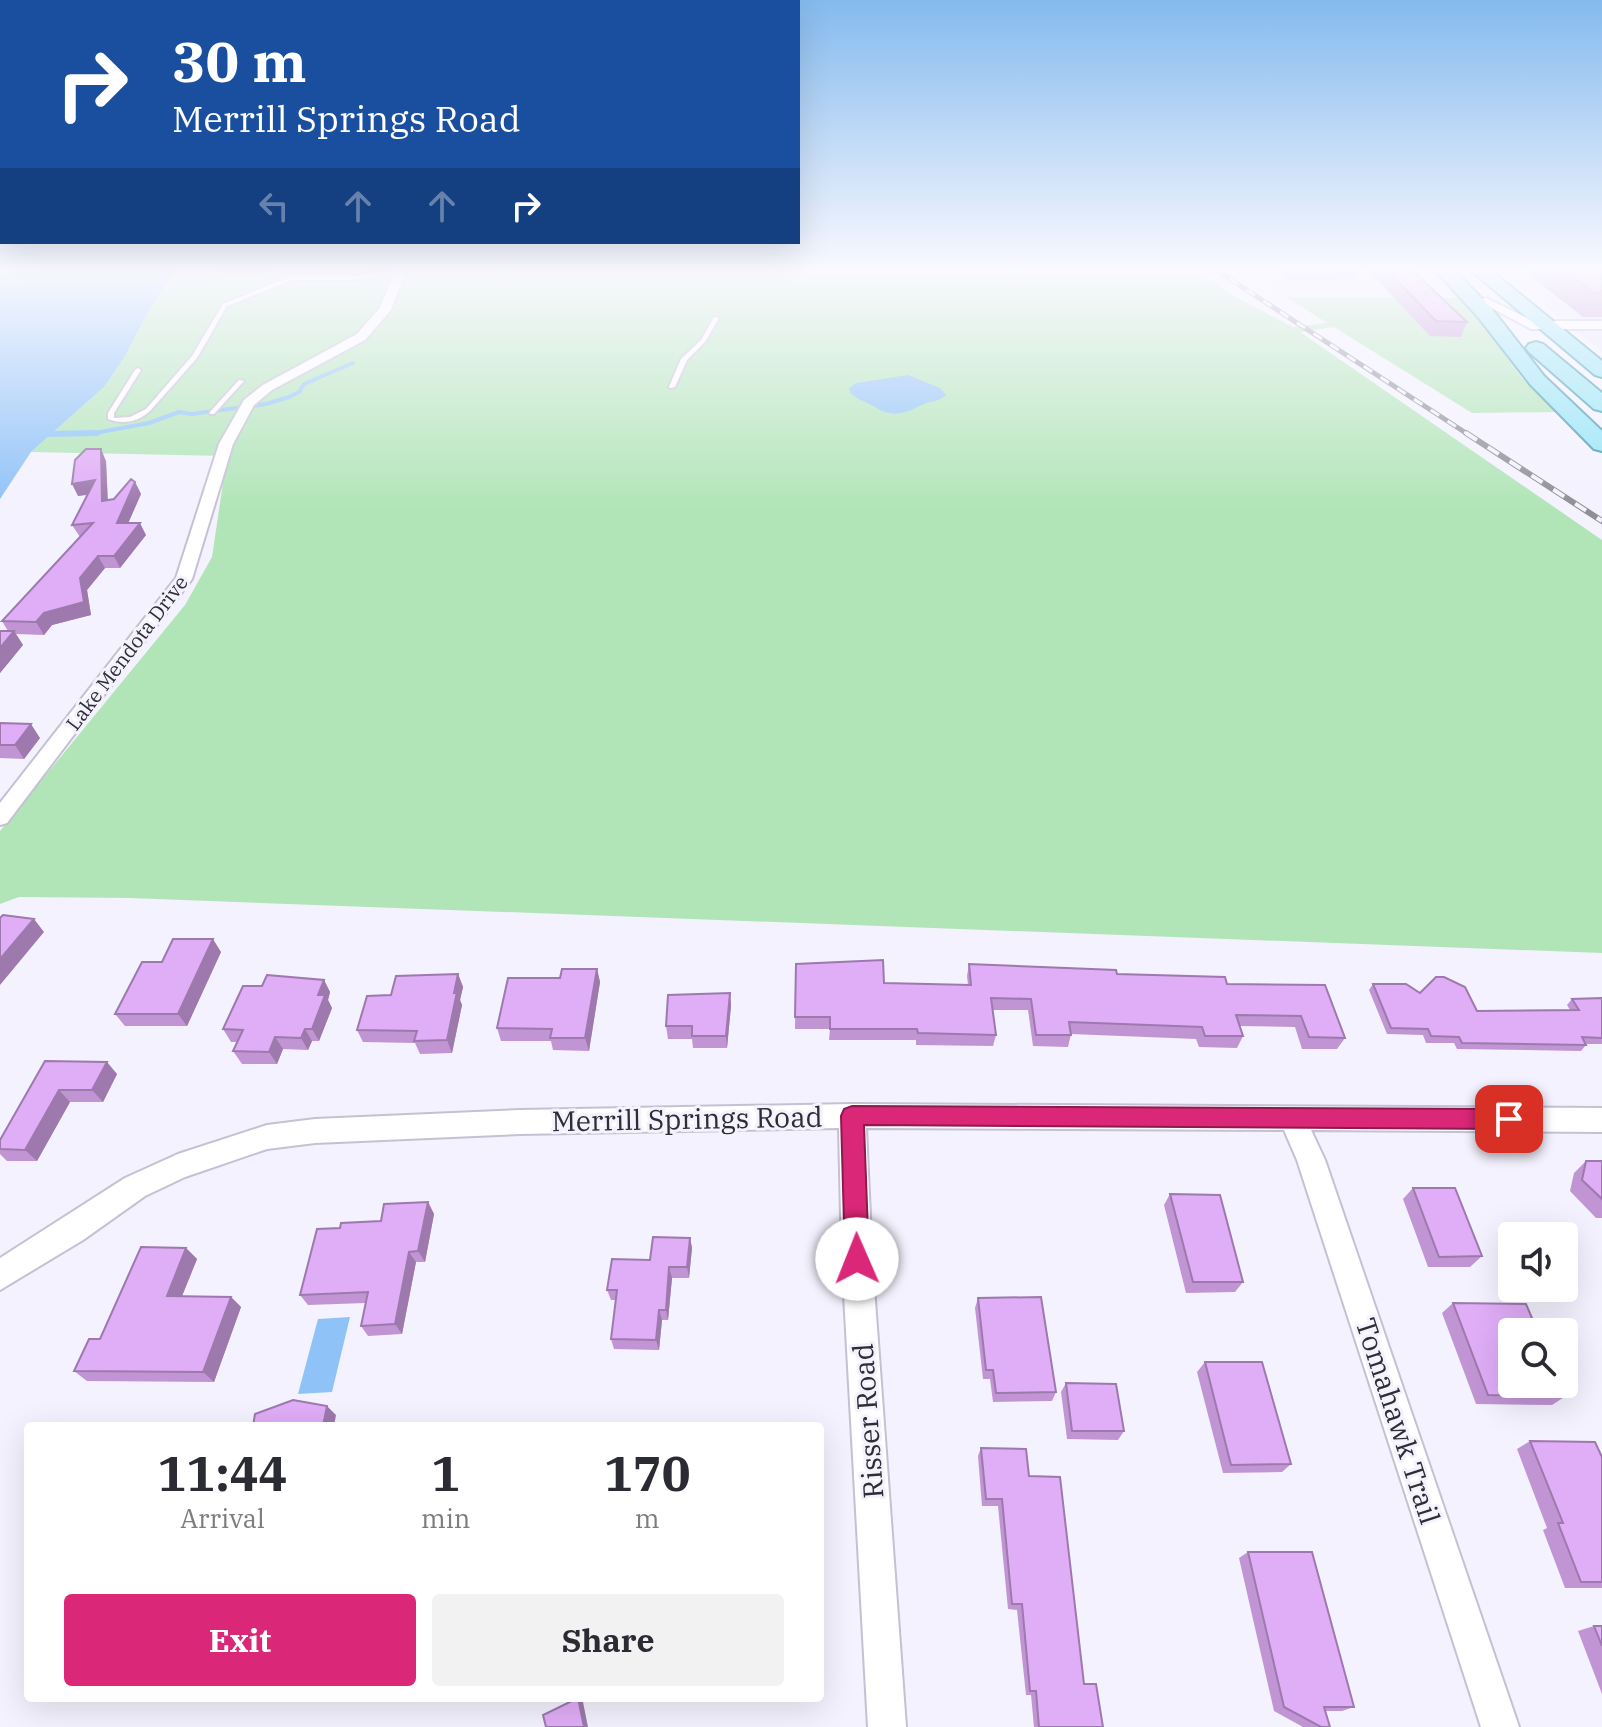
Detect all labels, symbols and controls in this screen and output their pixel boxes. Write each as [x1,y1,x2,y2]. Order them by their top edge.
text: 30 m [172,25,307,97]
icon: right [40,32,144,136]
text: Merrill Springs Road [172,95,521,142]
icon: left [252,184,296,228]
icon: ahead [336,184,380,228]
icon: ahead [420,184,464,228]
icon: right [504,184,548,228]
street label: Lake Mendota Drive [60,570,194,736]
pin [1475,1085,1543,1153]
icon: arrive [1487,1097,1531,1141]
street label: Merrill Springs Road [551,1098,823,1139]
position arrow [815,1217,899,1301]
map controls [1498,1222,1578,1398]
button: sound [1498,1222,1578,1302]
street label: Tomahawk Trail [1348,1313,1449,1529]
button: search [1498,1318,1578,1398]
street label: Risser Road [844,1342,891,1500]
text: 11:44 [158,1442,287,1504]
text: 1 [431,1442,460,1504]
text: 170 [604,1442,690,1504]
text: Arrival [180,1501,265,1535]
text: min [421,1501,470,1535]
text: m [635,1501,660,1535]
button: Exit [64,1594,416,1686]
button: Share [432,1594,784,1686]

